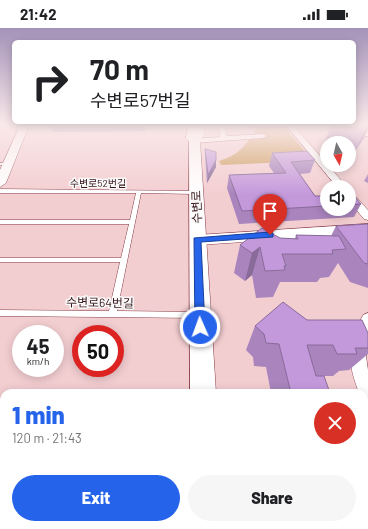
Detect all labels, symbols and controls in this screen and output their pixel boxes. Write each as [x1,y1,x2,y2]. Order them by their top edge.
text: 21:42 [20,5,57,23]
text: 70 m [90,52,149,86]
icon: right [24,56,76,108]
text: 수변로57번길 [90,89,191,111]
north arrow [320,136,356,172]
map controls [320,136,356,216]
street label: 수변로52번길 [70,177,126,189]
button: sound [320,180,356,216]
street label: 수변로 [188,190,204,224]
pin [253,194,287,235]
icon: arrive [259,200,281,222]
street label: 수변로64번길 [66,294,134,310]
position arrow [179,306,221,348]
speed limit sign: 50 [72,325,124,377]
text: 45 [27,334,49,358]
text: km/h [27,355,49,367]
text: 1 min [12,400,65,429]
button: close [314,402,356,444]
text: 120 m · 21:43 [12,430,82,446]
button: Exit [12,475,180,521]
button: Share [188,475,356,521]

